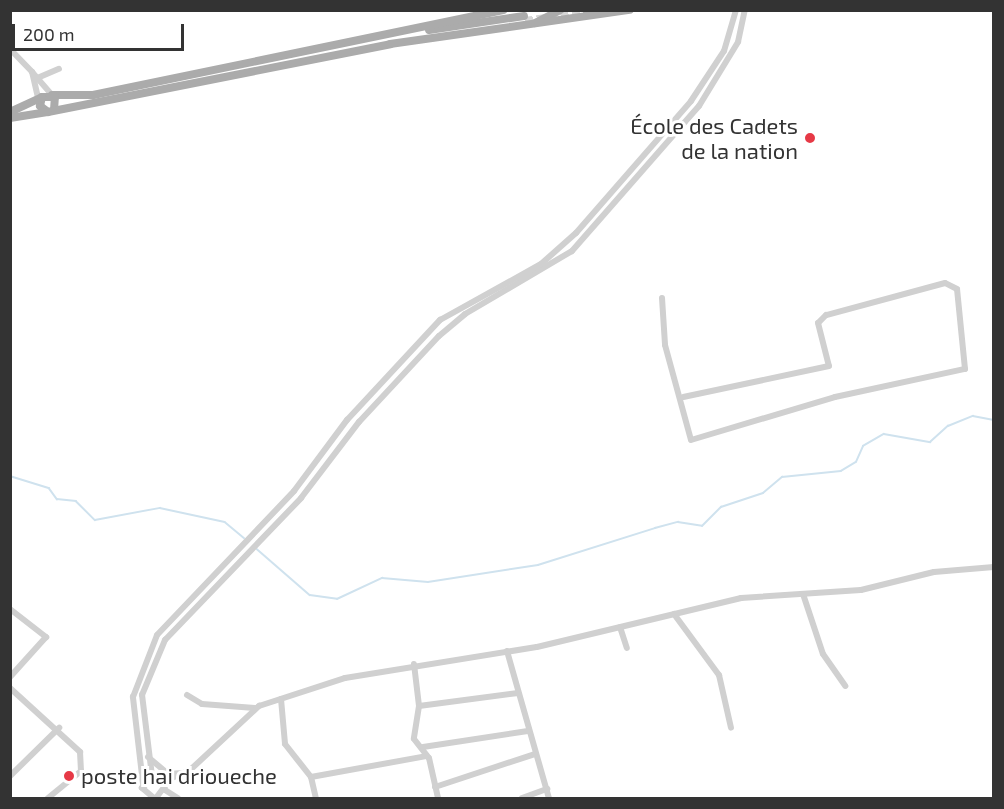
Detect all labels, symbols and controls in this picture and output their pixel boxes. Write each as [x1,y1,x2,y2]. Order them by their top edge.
scale bar [15,12,188,50]
text: 200 m [23,23,75,45]
place label: École des Cadets de la nation [630,112,798,164]
marker: École des Cadets de la nation [803,131,817,145]
place label: poste hai drioueche [81,763,277,789]
marker: poste hai drioueche [62,769,76,783]

